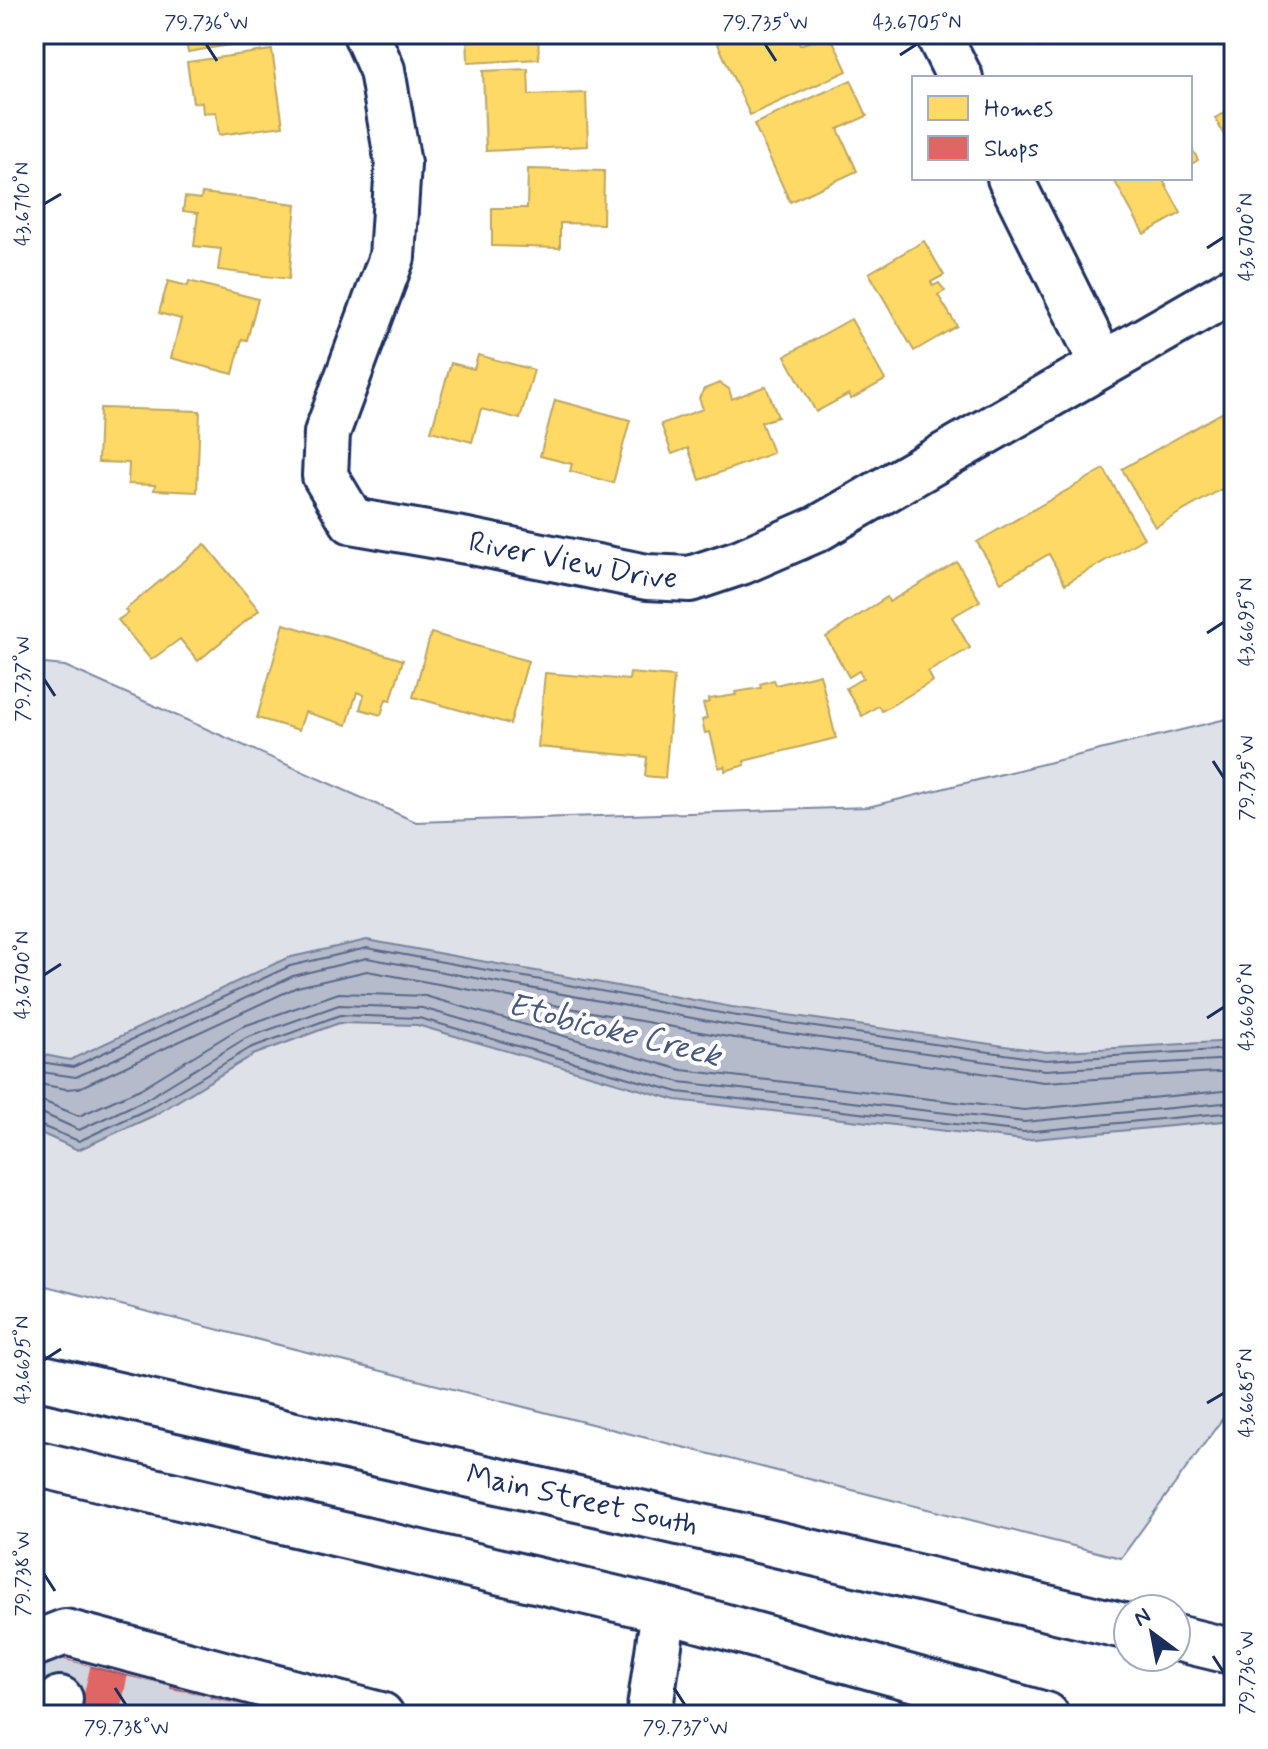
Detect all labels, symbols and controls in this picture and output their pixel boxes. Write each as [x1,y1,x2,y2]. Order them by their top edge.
text: 79.736°W [164,10,248,37]
text: 79.735°W [722,10,808,37]
text: 43.6705°N [872,10,962,37]
legend [912,76,1192,180]
text: Homes [984,94,1053,125]
text: Shops [984,134,1039,165]
text: 43.6710°N [10,162,37,246]
text: 43.6700°N [1234,193,1261,281]
street label: River View Drive [465,522,678,598]
text: 43.6695°N [1234,578,1261,666]
text: 79.737°W [10,636,37,722]
text: 79.735°W [1234,735,1261,821]
text: 43.6700°N [10,931,37,1019]
text: 43.6690°N [1234,963,1261,1051]
water label: Etobicoke Creek [503,984,727,1078]
text: 43.6695°N [10,1316,37,1404]
text: 43.6685°N [1234,1349,1261,1437]
street label: Main Street South [463,1455,702,1545]
text: 79.738°W [10,1531,37,1617]
north arrow [1112,1593,1192,1673]
text: N [1129,1602,1156,1633]
text: 79.736°W [1234,1631,1261,1715]
text: 79.738°W [83,1715,169,1742]
text: 79.737°W [642,1715,728,1742]

